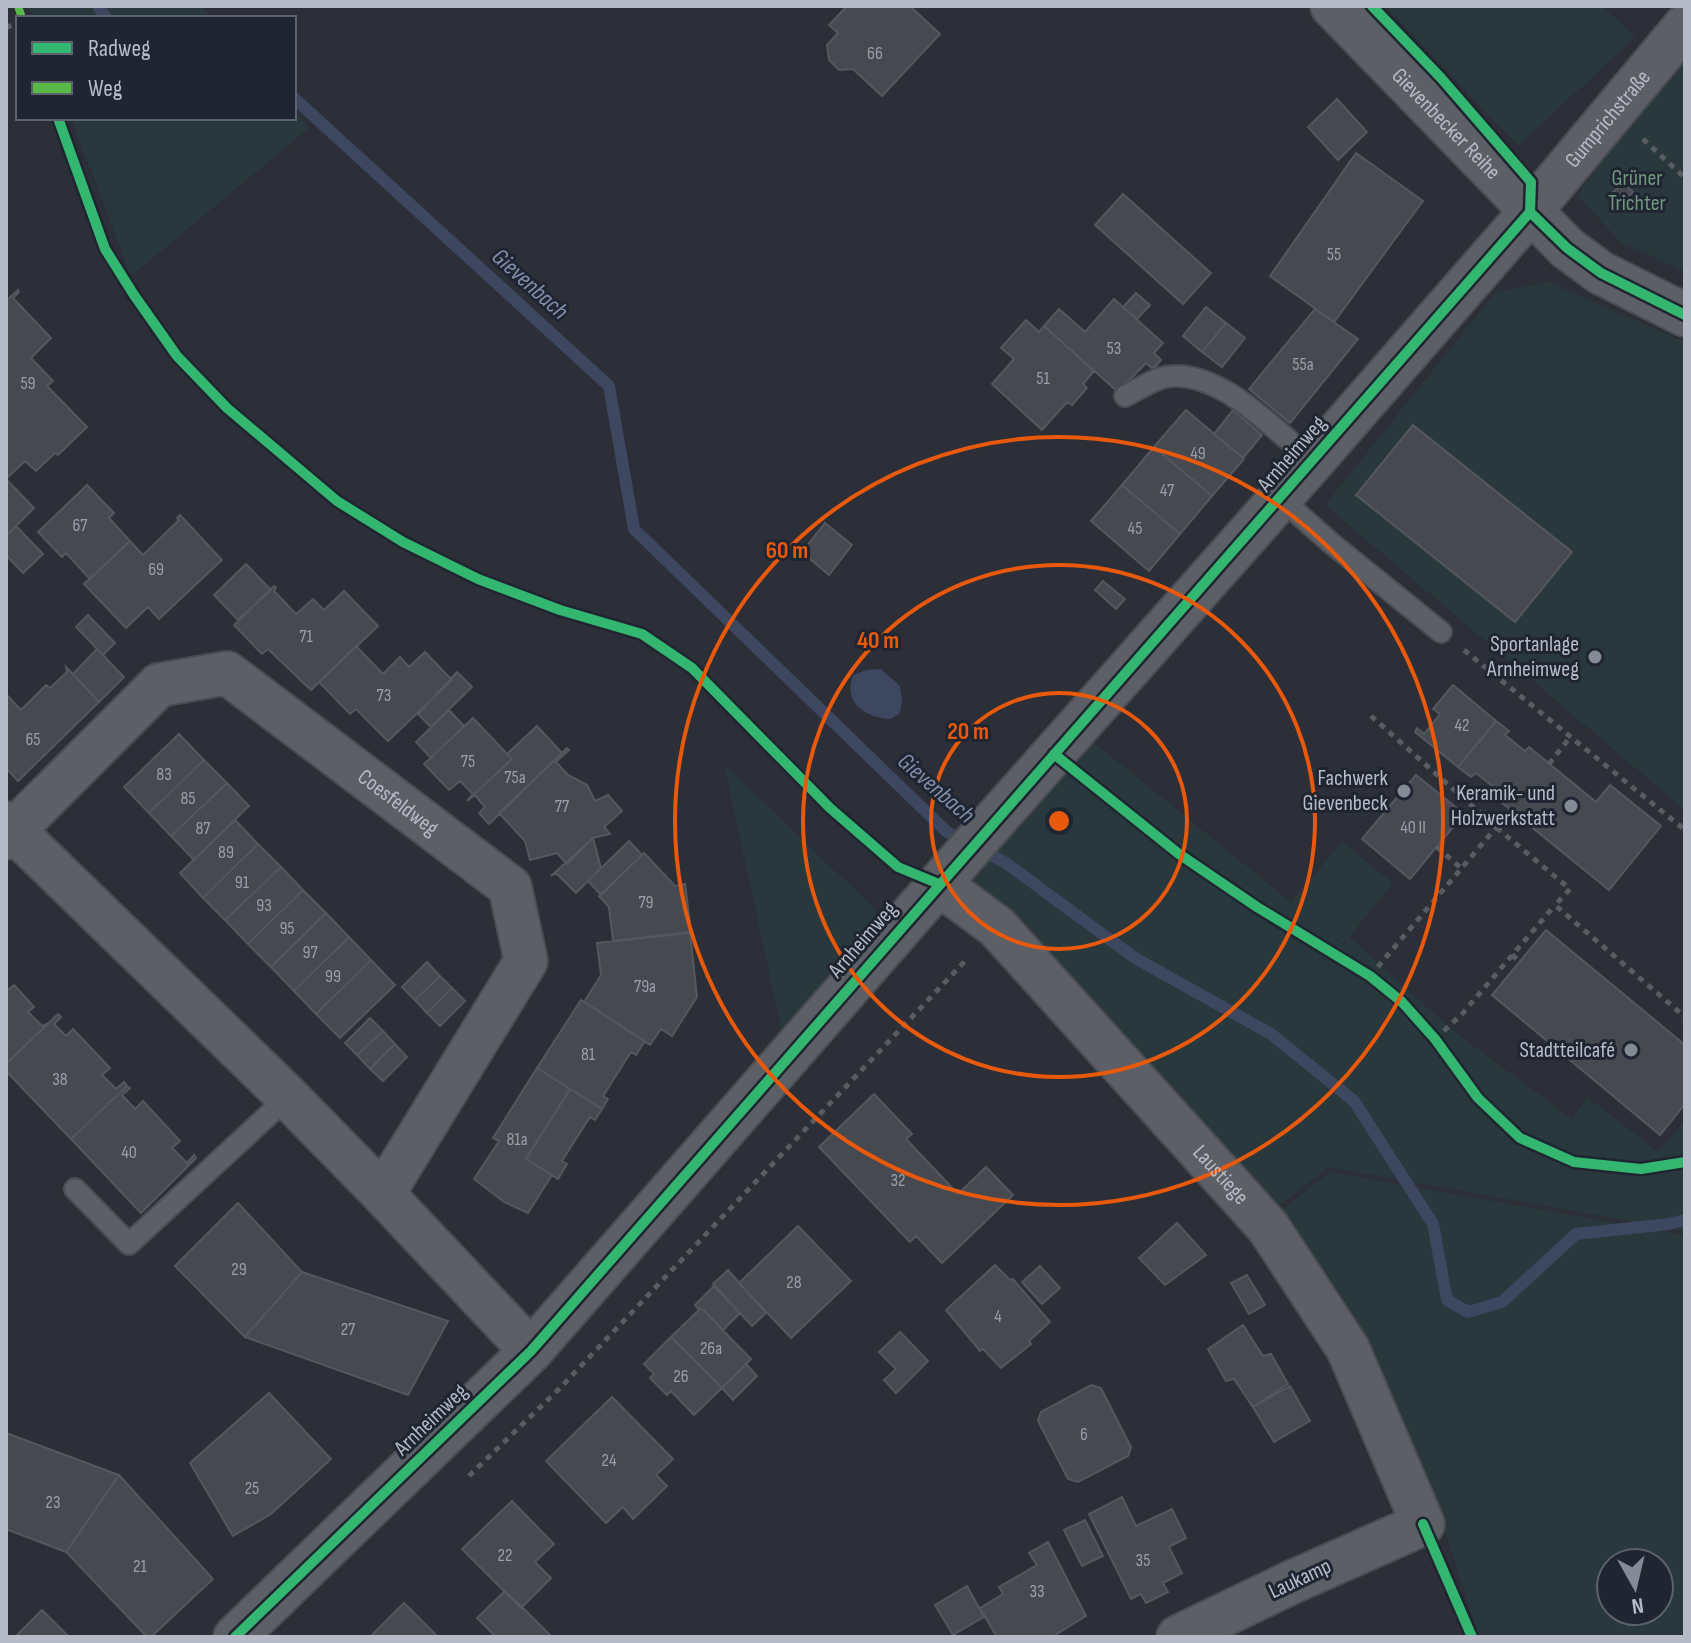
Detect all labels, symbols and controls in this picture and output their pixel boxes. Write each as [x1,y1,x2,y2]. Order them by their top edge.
legend [16,16,296,120]
text: Radweg [88,34,151,63]
house number: 66 [867,43,883,64]
street label: Gievenbecker Reihe [1386,62,1506,185]
street label: Gumprichstraße [1559,64,1656,173]
text: Weg [88,74,122,103]
park label: Grüner Trichter [1608,165,1666,217]
water label: Gievenbach [486,242,574,326]
house number: 55 [1327,244,1341,265]
house number: 53 [1107,338,1121,359]
house number: 55a [1292,354,1314,375]
house number: 51 [1036,368,1050,389]
house number: 59 [20,373,36,394]
street label: Arnheimweg [1251,410,1332,498]
house number: 49 [1190,443,1206,464]
house number: 47 [1160,480,1175,501]
house number: 67 [72,515,88,536]
house number: 45 [1128,518,1142,539]
text: 60 m [766,536,808,565]
house number: 69 [148,559,164,580]
house number: 71 [299,626,313,647]
text: 40 m [857,626,899,655]
place label: Sportanlage Arnheimweg [1486,631,1579,683]
marker: Sportanlage Arnheimweg [1586,648,1604,666]
house number: 73 [377,685,391,706]
house number: 42 [1454,715,1470,736]
text: 20 m [947,717,989,746]
house number: 65 [25,729,41,750]
water label: Gievenbach [892,747,980,829]
house number: 75 [461,751,475,772]
street label: Coesfeldweg [352,763,444,842]
house number: 83 [156,764,172,785]
place label: Fachwerk Gievenbeck [1302,765,1389,817]
house number: 75a [504,767,526,788]
place label: Keramik- und Holzwerkstatt [1451,780,1555,832]
marker: Fachwerk Gievenbeck [1395,782,1413,800]
house number: 85 [180,788,196,809]
house number: 77 [555,796,570,817]
marker: Keramik- und Holzwerkstatt [1562,797,1580,815]
centre of rings [1045,807,1073,835]
house number: 40 II [1400,817,1426,838]
house number: 87 [195,818,211,839]
house number: 89 [218,842,234,863]
house number: 91 [235,872,250,893]
house number: 79 [638,892,654,913]
house number: 93 [256,895,272,916]
street label: Arnheimweg [822,896,903,984]
house number: 95 [279,918,295,939]
house number: 97 [302,942,318,963]
house number: 99 [325,966,341,987]
house number: 79a [634,976,656,997]
place label: Stadtteilcafé [1519,1037,1615,1064]
marker: Stadtteilcafé [1622,1041,1640,1059]
house number: 81 [581,1044,596,1065]
house number: 38 [52,1069,68,1090]
house number: 81a [506,1129,528,1150]
street label: Laustiege [1187,1139,1255,1210]
house number: 40 [121,1142,137,1163]
house number: 32 [891,1170,905,1191]
house number: 29 [231,1259,247,1280]
house number: 28 [786,1272,802,1293]
house number: 4 [994,1306,1002,1327]
house number: 27 [341,1319,356,1340]
house number: 26a [700,1338,722,1359]
house number: 26 [673,1366,689,1387]
street label: Arnheimweg [388,1378,474,1462]
house number: 6 [1080,1424,1088,1445]
house number: 24 [602,1450,617,1471]
house number: 25 [245,1478,259,1499]
house number: 23 [46,1492,61,1513]
house number: 22 [498,1545,512,1566]
north arrow [1595,1547,1675,1627]
house number: 35 [1136,1550,1150,1571]
street label: Laukamp [1264,1553,1336,1605]
house number: 21 [133,1556,148,1577]
house number: 33 [1029,1581,1045,1602]
text: N [1630,1591,1645,1620]

